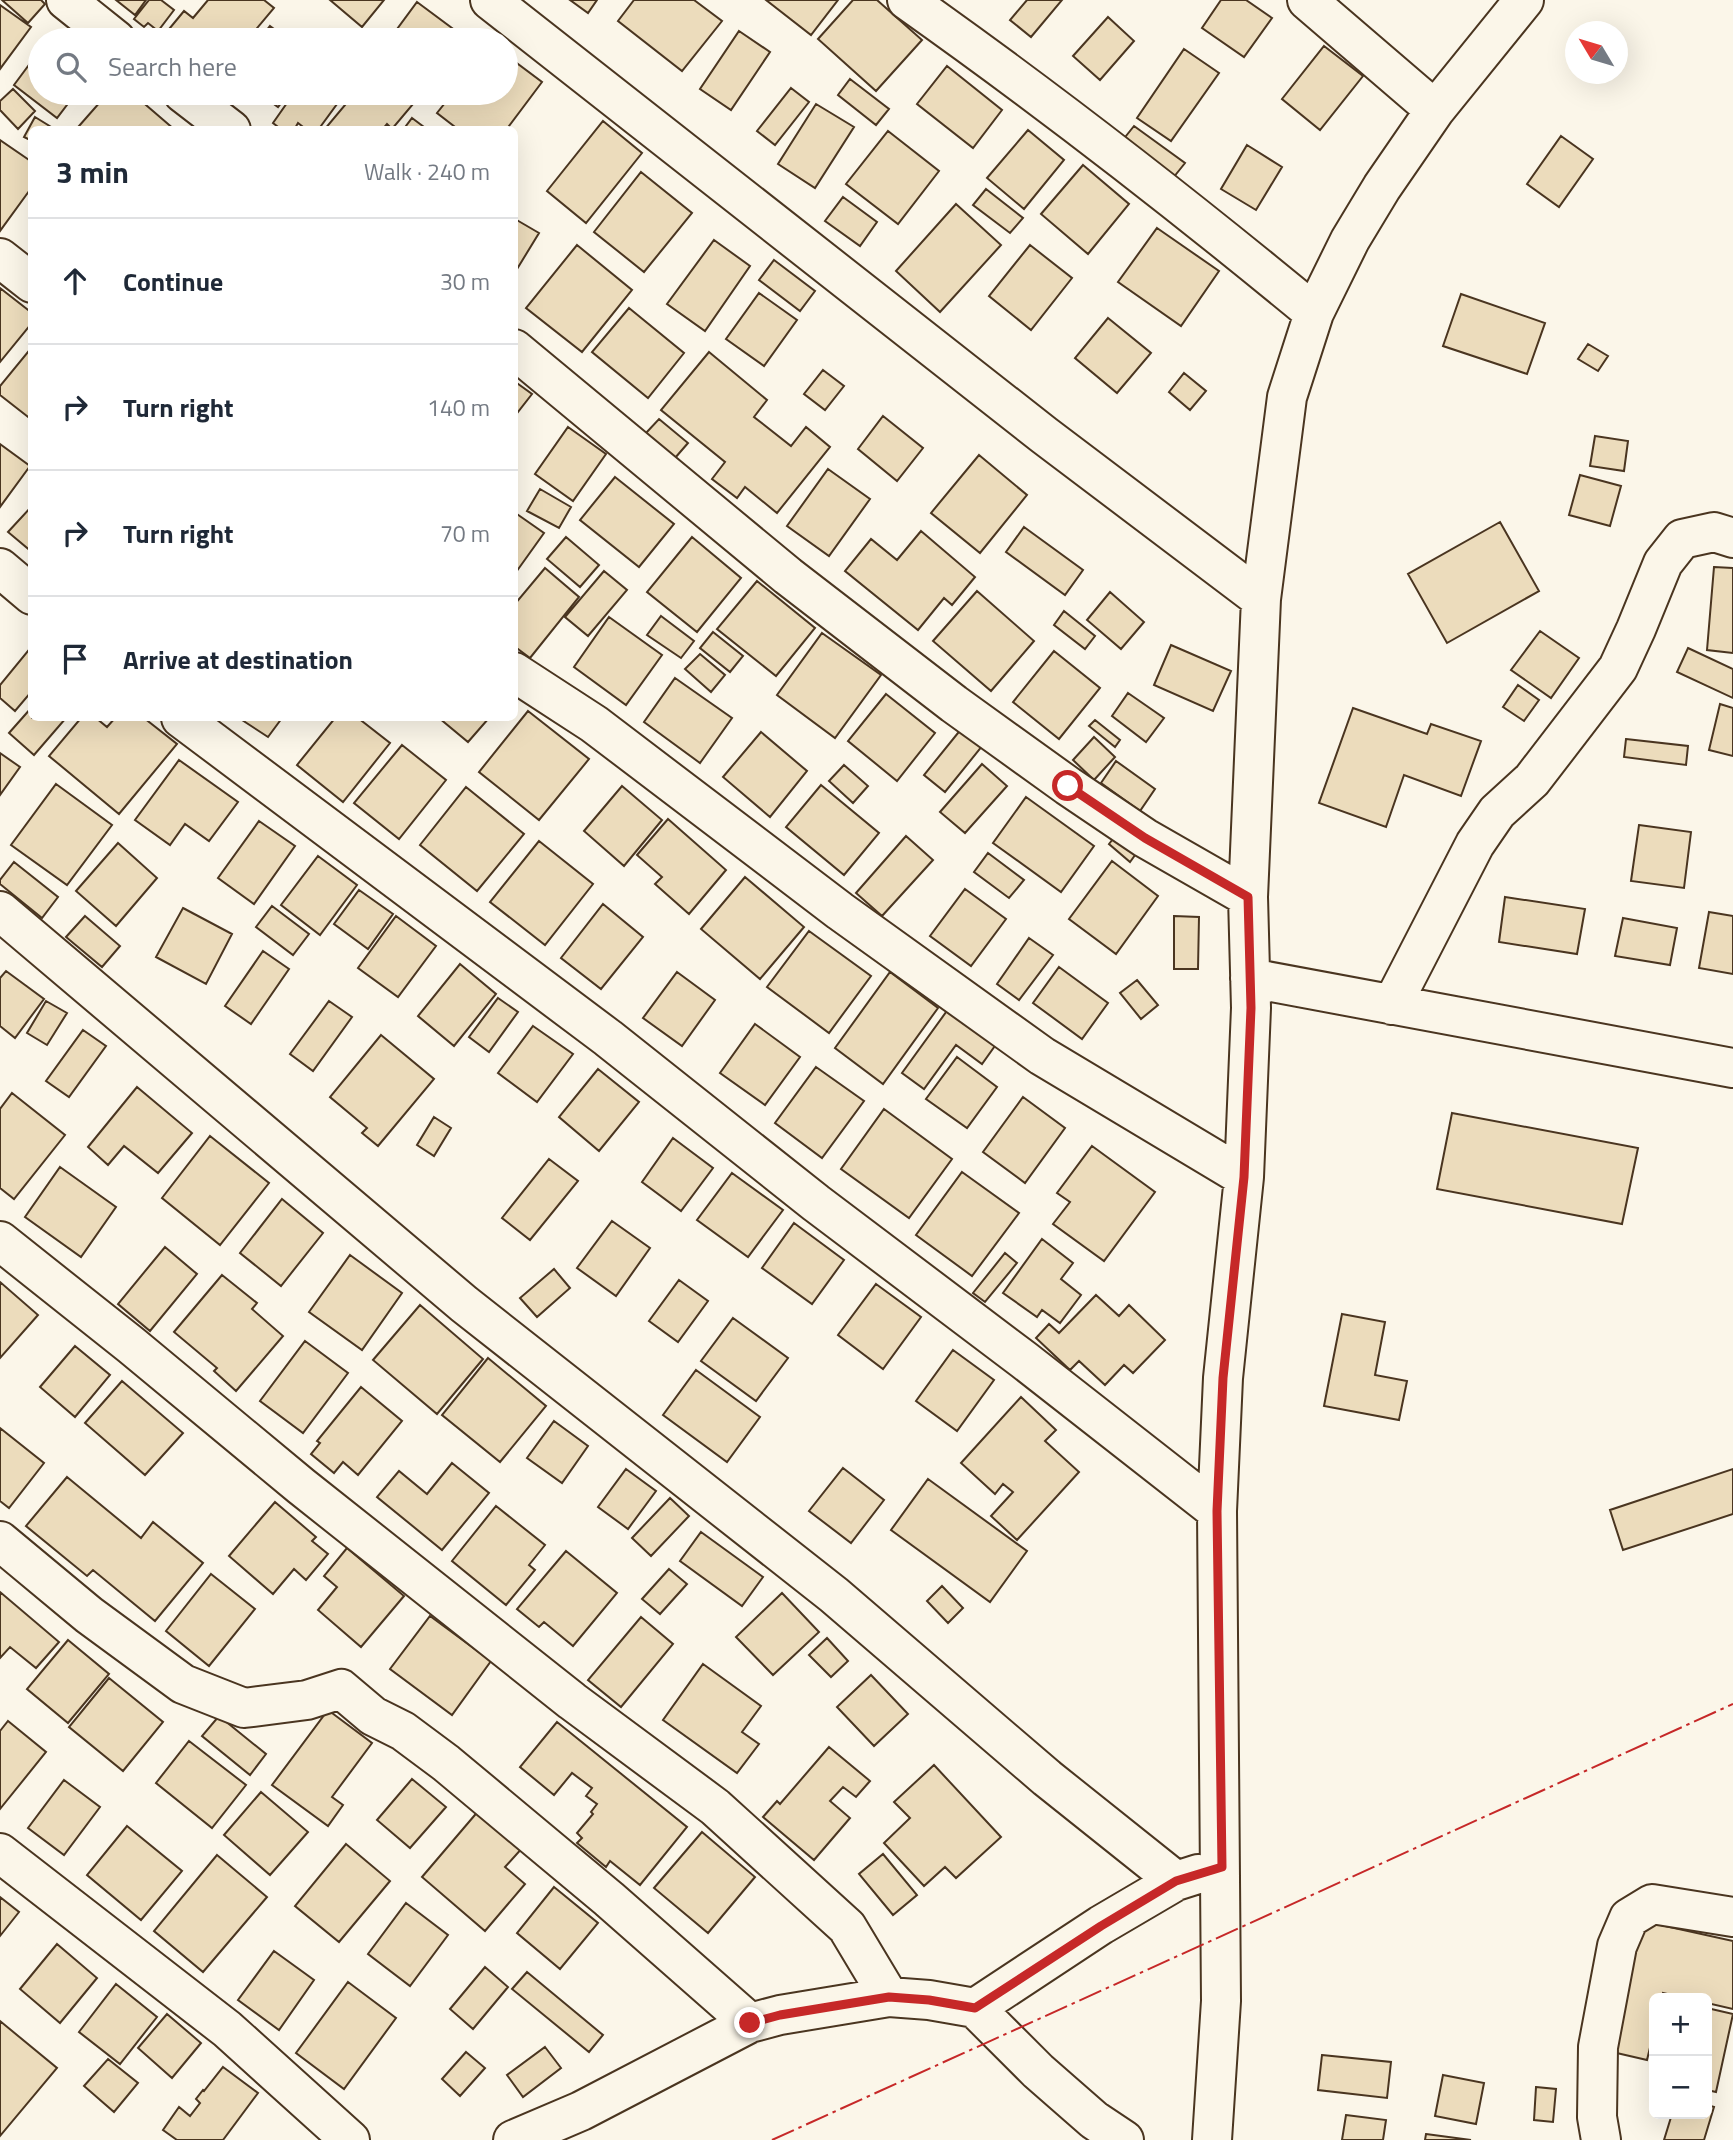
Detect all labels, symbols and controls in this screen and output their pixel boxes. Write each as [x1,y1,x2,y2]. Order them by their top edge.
north arrow [1565,21,1628,84]
search box [28,28,518,105]
text: Search here [108,47,237,86]
icon: search [52,48,90,86]
text: 3 min [56,149,129,195]
text: Walk · 240 m [364,154,490,189]
icon: ahead [56,262,94,300]
text: Continue [123,262,223,301]
text: 30 m [440,264,490,299]
icon: right [56,388,94,426]
text: Turn right [123,388,234,427]
text: 140 m [427,390,490,425]
icon: right [56,514,94,552]
text: Turn right [123,514,234,553]
text: 70 m [440,516,490,551]
icon: arrive [56,640,94,678]
text: Arrive at destination [123,640,353,679]
route start [1052,770,1083,801]
map controls [1649,1993,1712,2119]
button: + [1649,1993,1712,2056]
route end [734,2007,765,2038]
button: − [1649,2056,1712,2119]

